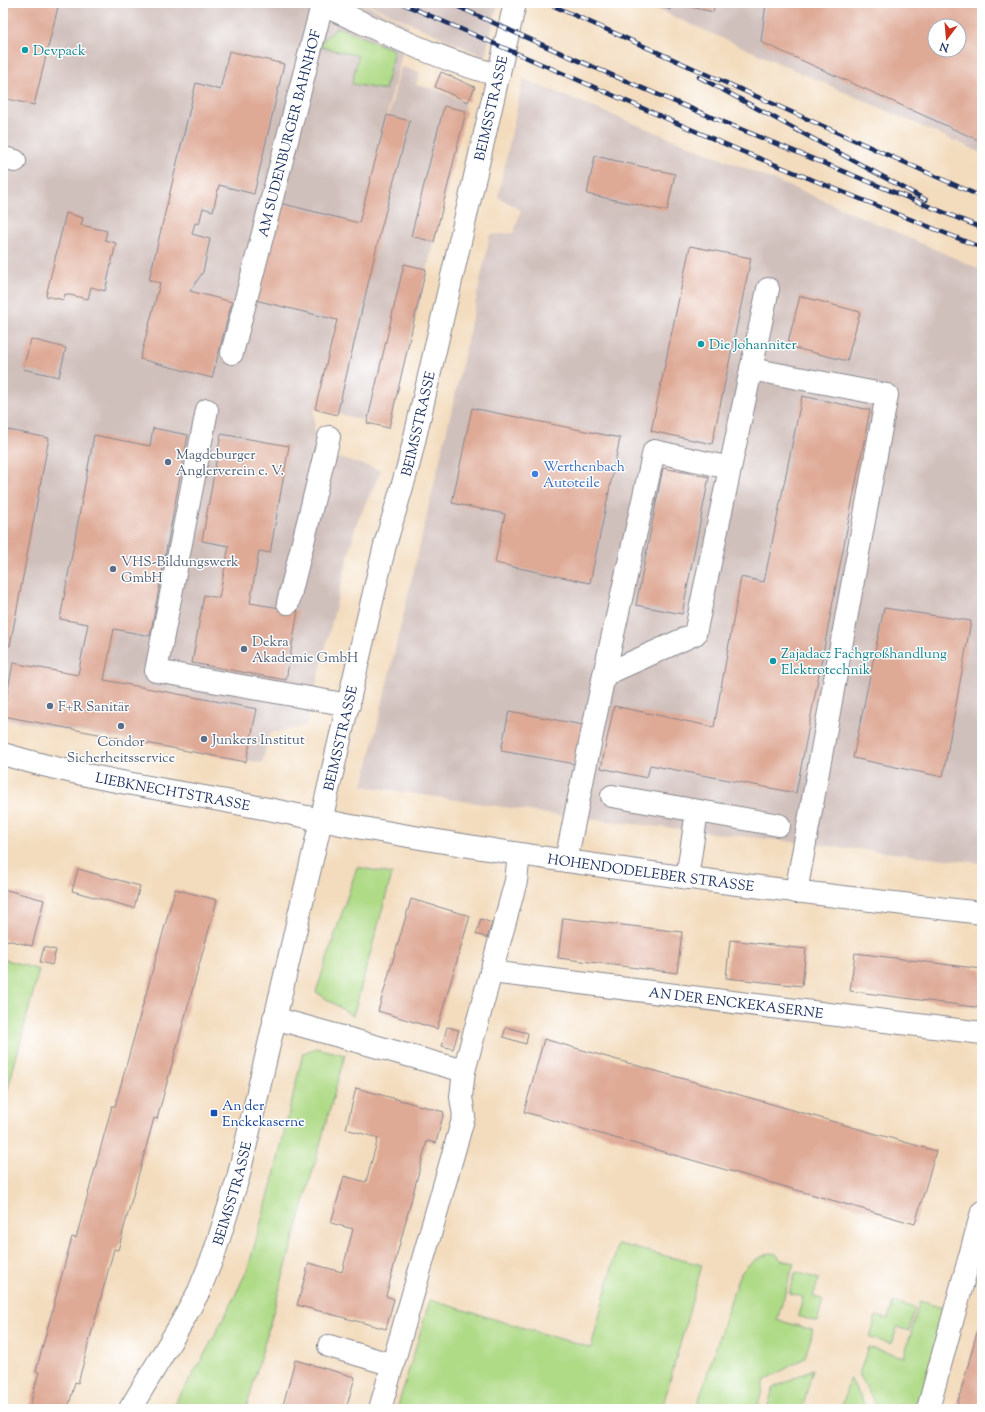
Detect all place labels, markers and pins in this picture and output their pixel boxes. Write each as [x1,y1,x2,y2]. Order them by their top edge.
place label: Devpack [33,42,86,62]
marker: Devpack [20,45,30,55]
place label: Die Johanniter [709,336,798,356]
marker: Die Johanniter [696,339,706,349]
place label: Magdeburger Anglerverein e. V. [176,446,284,482]
marker: Magdeburger Anglerverein e. V. [163,457,173,467]
place label: Werthenbach Autoteile [543,458,625,494]
marker: Werthenbach Autoteile [530,469,540,479]
place label: VHS-Bildungswerk GmbH [121,553,239,589]
marker: VHS-Bildungswerk GmbH [108,564,118,574]
place label: Dekra Akademie GmbH [252,633,358,669]
marker: Dekra Akademie GmbH [239,644,249,654]
place label: Zajadacz Fachgroßhandlung Elektrotechnik [781,645,947,681]
marker: Zajadacz Fachgroßhandlung Elektrotechnik [768,656,778,666]
place label: F+R Sanitär [58,698,130,718]
marker: F+R Sanitär [45,701,55,711]
marker: Condor Sicherheitsservice [116,721,126,731]
place label: Junkers Institut [211,731,305,751]
place label: Condor Sicherheitsservice [67,733,175,769]
marker: Junkers Institut [199,734,209,744]
place label: An der Enckekaserne [222,1097,305,1133]
marker: An der Enckekaserne [209,1108,219,1118]

